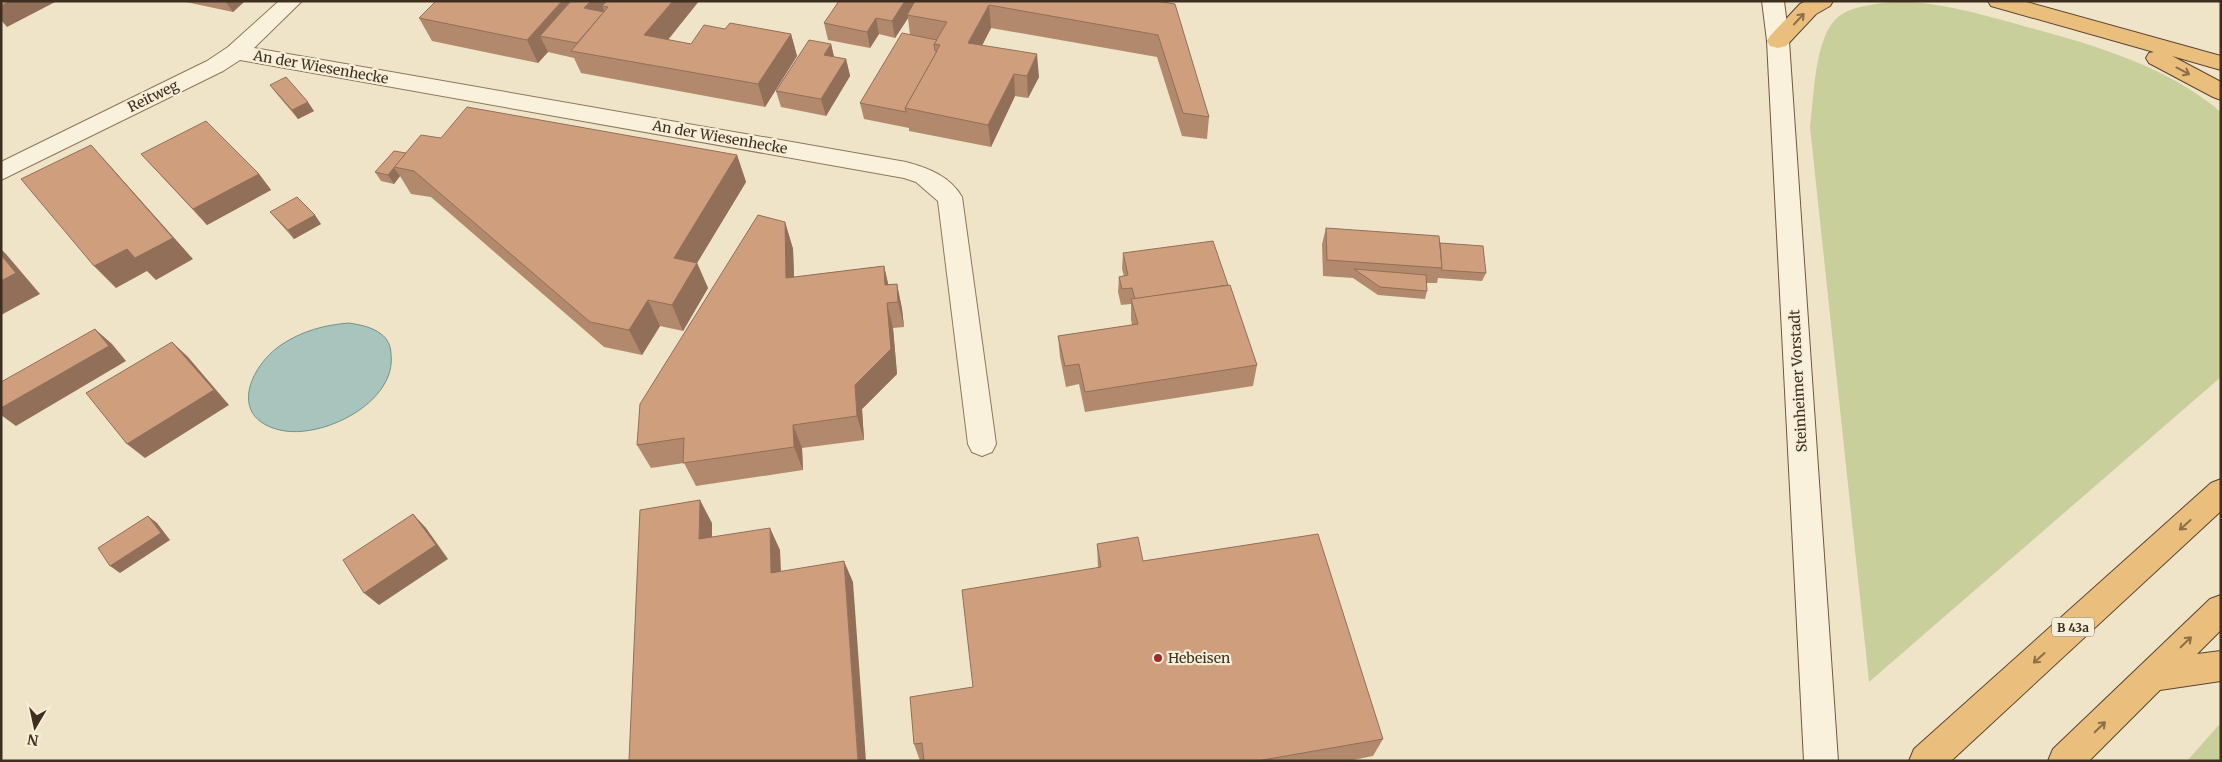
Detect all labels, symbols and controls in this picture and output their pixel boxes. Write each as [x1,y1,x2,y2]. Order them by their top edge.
one-way arrow [1793,13,1804,26]
street label: An der Wiesenhecke [251,46,390,88]
one-way arrow [2175,67,2190,76]
street label: Reitweg [125,76,182,116]
street label: An der Wiesenhecke [650,116,789,158]
street label: Steinheimer Vorstadt [1785,309,1811,453]
one-way arrow [2178,519,2191,531]
road number: B 43a [2052,618,2094,636]
one-way arrow [2180,636,2193,648]
place label: Hebeisen [1168,649,1230,667]
marker: Hebeisen [1152,652,1164,664]
one-way arrow [2032,652,2045,664]
north arrow [10,702,60,752]
one-way arrow [2093,721,2106,733]
text: N [26,730,40,750]

